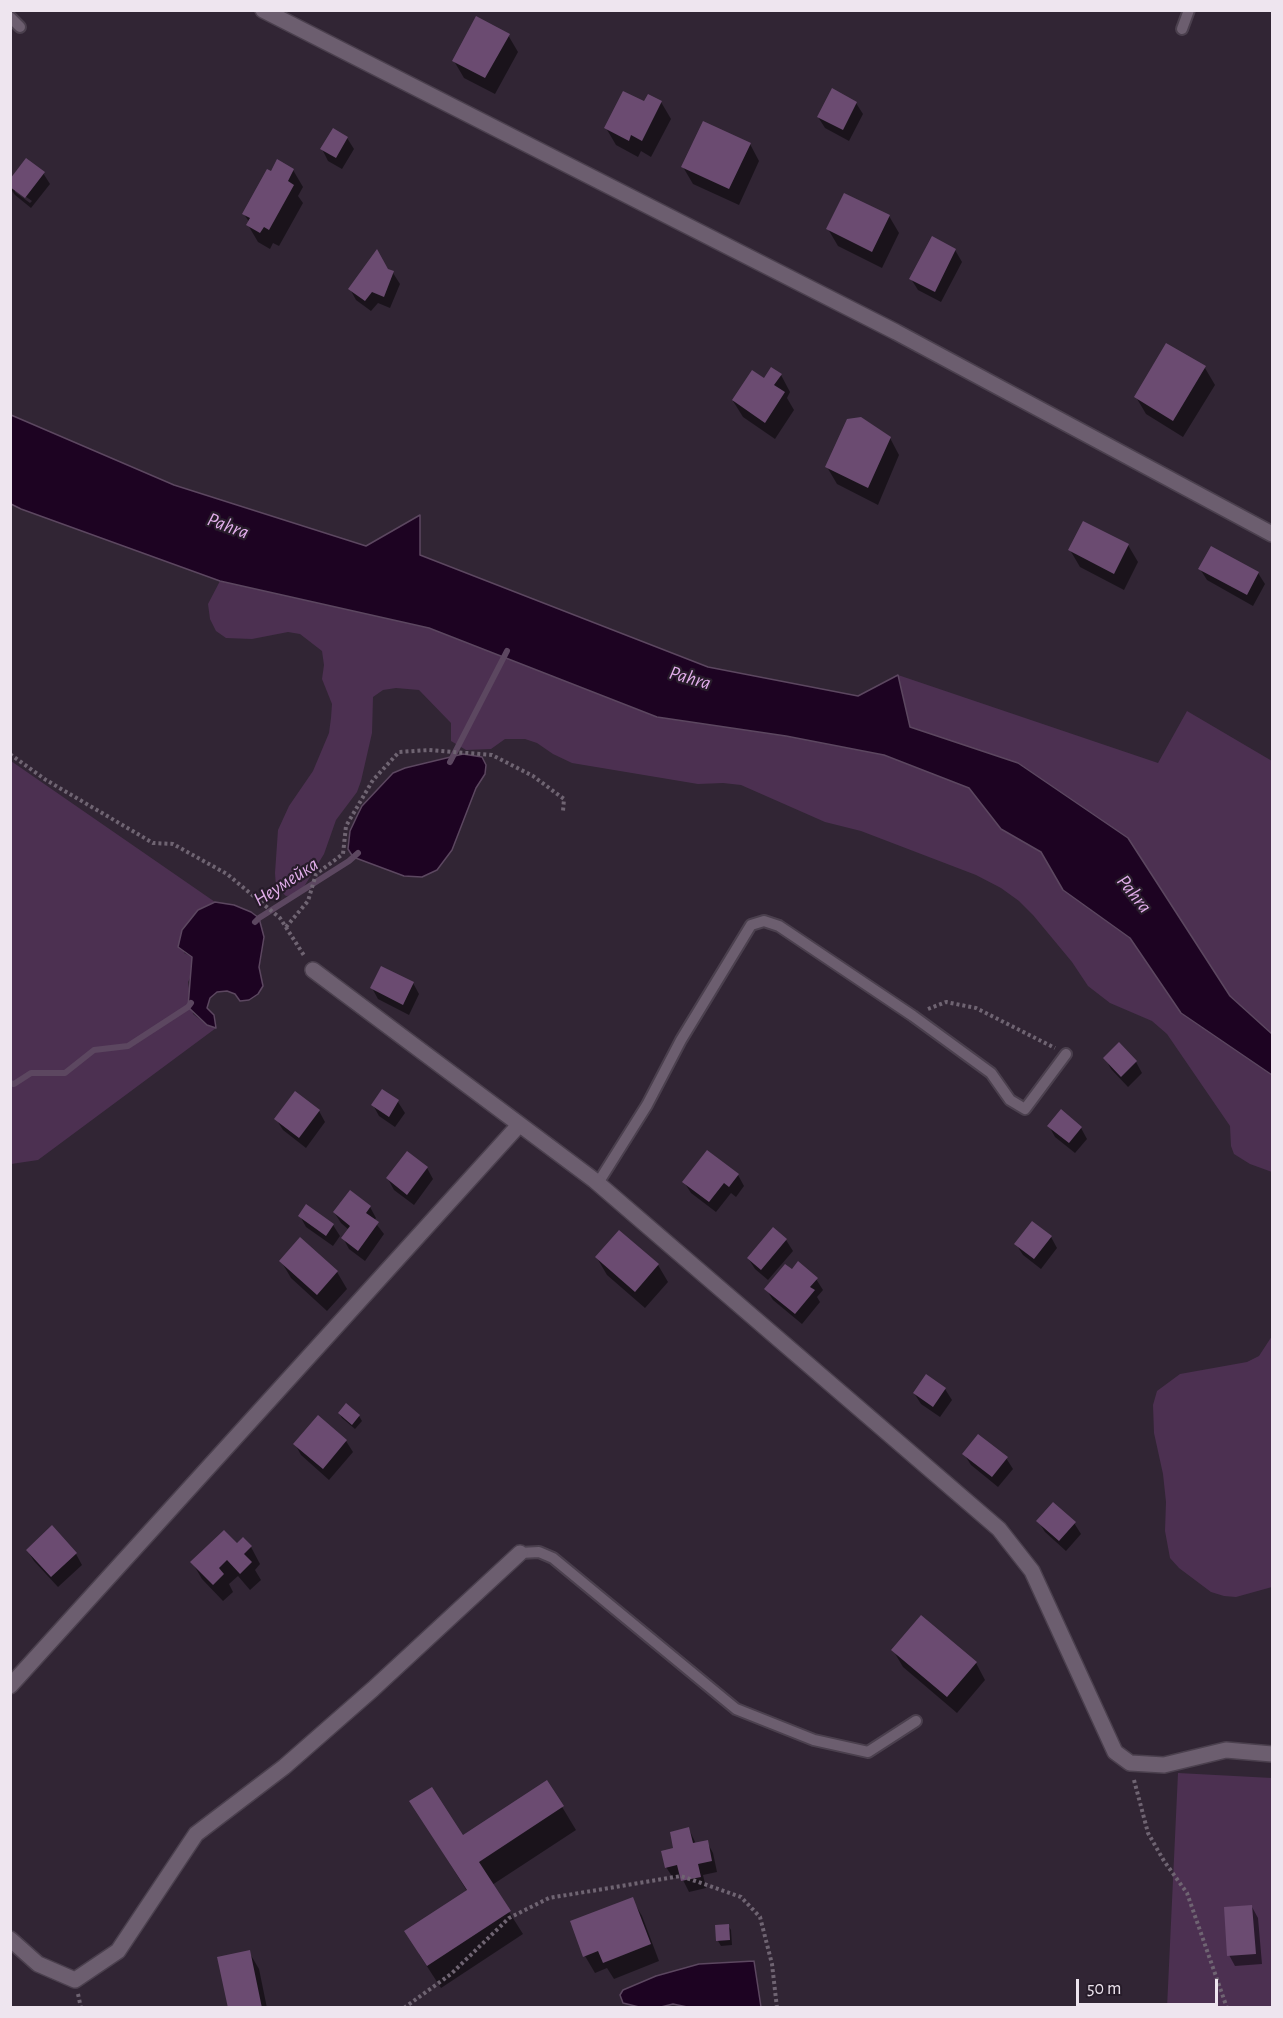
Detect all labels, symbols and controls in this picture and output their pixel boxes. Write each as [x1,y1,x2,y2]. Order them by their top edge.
water label: Pahra [204,507,252,545]
water label: Pahra [666,661,714,695]
water label: Неумейка [249,852,323,912]
water label: Pahra [1111,870,1157,918]
scale bar [1079,1967,1222,2005]
text: 50 m [1087,1980,1121,1998]

